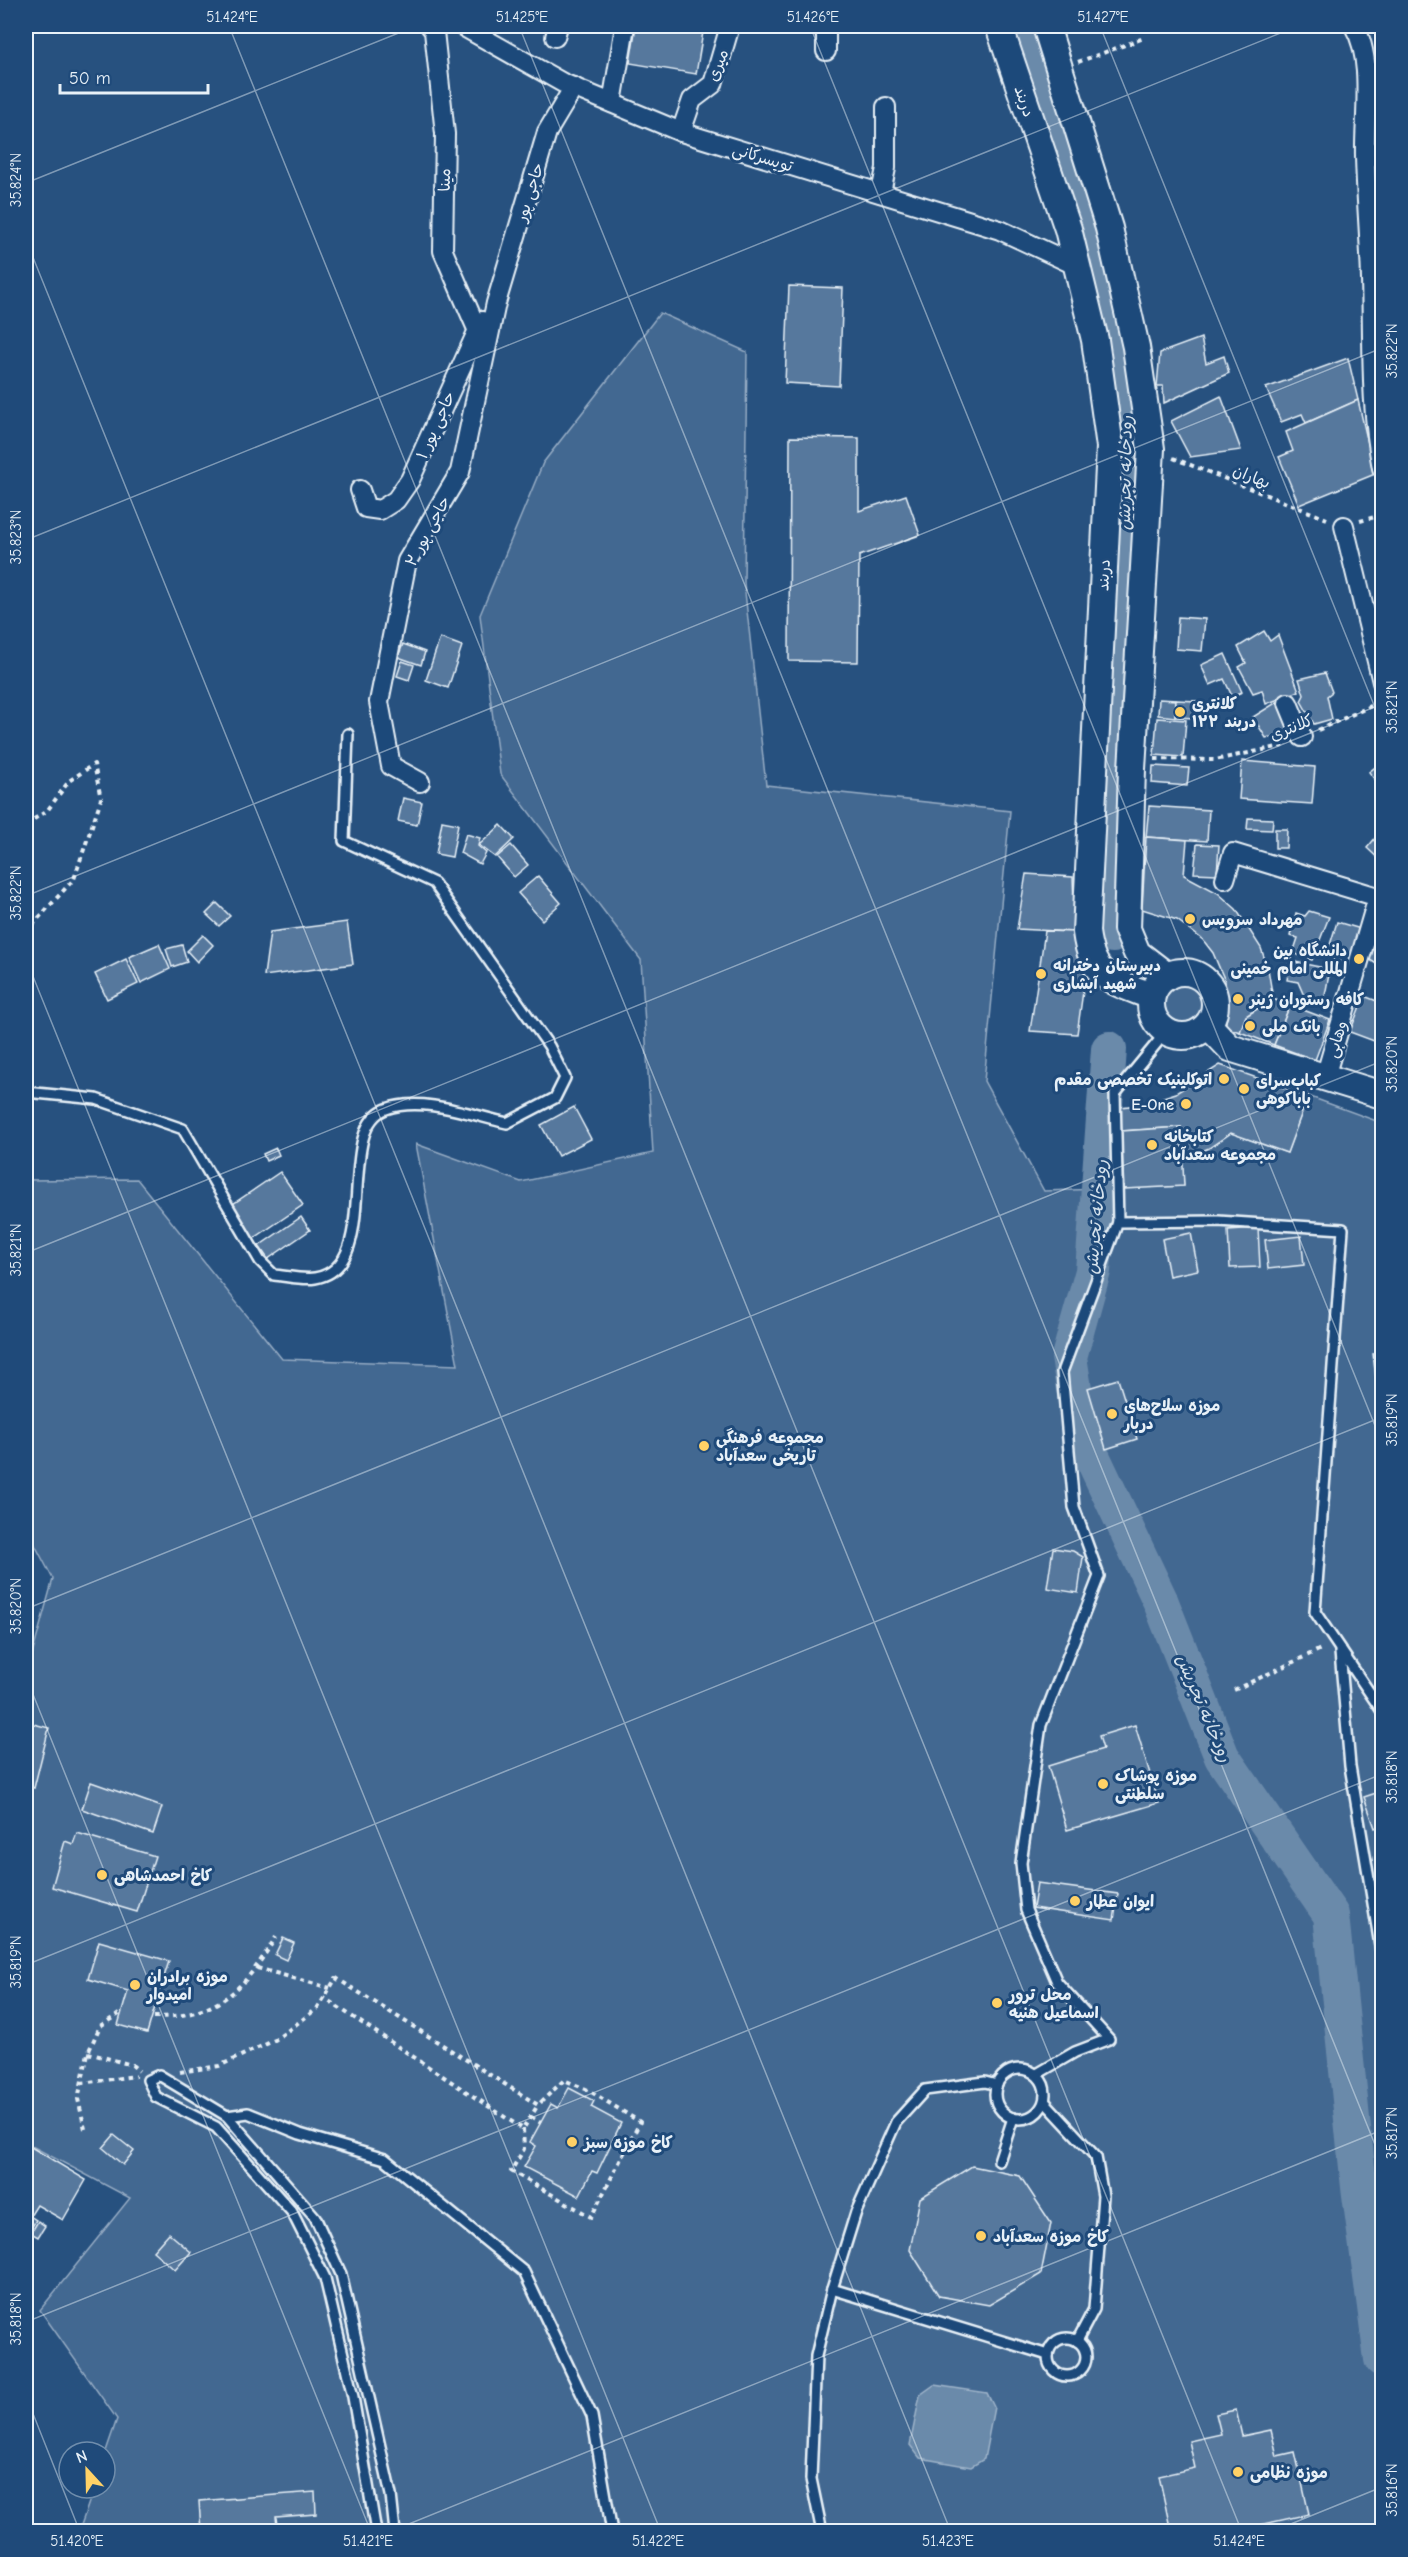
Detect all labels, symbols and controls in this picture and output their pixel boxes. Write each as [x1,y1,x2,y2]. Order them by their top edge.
text: 51.424°E [206,8,258,26]
text: 51.425°E [496,8,548,26]
text: 51.426°E [787,8,839,26]
text: 51.427°E [1077,8,1129,26]
street label: میری [704,47,732,84]
scale bar [60,57,208,95]
text: 50 m [69,68,111,89]
street label: دربند [1010,83,1038,119]
street label: تویسرکانی [730,140,795,177]
text: 35.824°N [7,153,25,207]
street label: حاجی پور [512,161,548,226]
street label: مینا [436,168,454,192]
text: 35.822°N [1383,323,1401,379]
street label: حاجی پور ۱ [413,389,460,462]
water label: رودخانه تجریش [1114,415,1137,531]
street label: بهاران [1230,461,1273,493]
street label: حاجی پور ۲ [402,493,455,570]
text: 35.823°N [7,510,25,564]
street label: دربند [1094,559,1114,591]
text: 35.821°N [1383,680,1401,734]
place label: کلانتری ۱۲۲ دربند [1192,695,1256,731]
marker: کلانتری ۱۲۲ دربند [1173,705,1187,719]
street label: کلانتری [1267,711,1316,745]
text: 35.822°N [7,865,25,921]
place label: مهرداد سرویس [1202,911,1302,931]
marker: مهرداد سرویس [1183,912,1197,926]
place label: دانشگاه بین المللی امام خمینی [1230,941,1347,981]
marker: دانشگاه بین المللی امام خمینی [1352,952,1366,966]
place label: دبیرستان دخترانه شهید آبشاری [1053,957,1161,993]
marker: دبیرستان دخترانه شهید آبشاری [1034,967,1048,981]
place label: کافه رستوران ژینر [1248,991,1364,1011]
marker: کافه رستوران ژینر [1231,992,1245,1006]
place label: بانک ملی [1262,1018,1321,1037]
marker: بانک ملی [1243,1019,1257,1033]
street label: وهابی [1323,1019,1352,1060]
text: 35.820°N [1383,1036,1401,1092]
place label: اتوکلینیک تخصصی مقدم [1054,1071,1212,1092]
marker: اتوکلینیک تخصصی مقدم [1217,1072,1231,1086]
place label: کباب‌سرای باباکوهی [1256,1072,1321,1109]
marker: کباب‌سرای باباکوهی [1237,1082,1251,1096]
place label: E-One [1131,1096,1174,1114]
marker: E-One [1179,1097,1193,1111]
place label: کتابخانه مجموعه سعدآباد [1164,1128,1276,1165]
marker: کتابخانه مجموعه سعدآباد [1145,1138,1159,1152]
water label: رودخانه تجریش [1081,1159,1112,1275]
text: 35.821°N [7,1223,25,1277]
text: 35.819°N [1383,1393,1401,1447]
place label: موزه سلاح‌های دربار [1122,1397,1220,1433]
marker: موزه سلاح‌های دربار [1105,1407,1119,1421]
place label: مجموعه فرهنگی تاریخی سعدآباد [716,1428,824,1466]
marker: مجموعه فرهنگی تاریخی سعدآباد [697,1439,711,1453]
text: 35.820°N [7,1578,25,1634]
water label: رودخانه تجریش [1171,1651,1236,1765]
text: 35.818°N [1383,1751,1401,1803]
place label: موزه پوشاک سلطنتی [1115,1767,1197,1804]
marker: موزه پوشاک سلطنتی [1096,1777,1110,1791]
place label: کاخ احمدشاهی [114,1867,212,1886]
marker: کاخ احمدشاهی [95,1868,109,1882]
place label: ایوان عطار [1085,1893,1154,1912]
marker: ایوان عطار [1068,1894,1082,1908]
text: 35.819°N [7,1935,25,1989]
place label: موزه برادران امیدوار [145,1968,228,2005]
marker: موزه برادران امیدوار [128,1978,142,1992]
place label: محل ترور اسماعیل هنیه [1007,1986,1099,2022]
marker: محل ترور اسماعیل هنیه [990,1996,1004,2010]
text: 35.817°N [1383,2107,1401,2159]
place label: کاخ موزه سبز [582,2134,673,2153]
marker: کاخ موزه سبز [565,2135,579,2149]
place label: کاخ موزه سعدآباد [993,2228,1109,2247]
marker: کاخ موزه سعدآباد [974,2229,988,2243]
text: 35.818°N [7,2293,25,2345]
north arrow [57,2440,117,2500]
text: N [74,2447,90,2467]
text: 35.816°N [1383,2463,1401,2517]
place label: موزه نظامی [1250,2464,1328,2483]
marker: موزه نظامی [1231,2465,1245,2479]
text: 51.420°E [50,2532,104,2550]
text: 51.421°E [343,2532,393,2550]
text: 51.422°E [632,2532,684,2550]
text: 51.423°E [922,2532,974,2550]
text: 51.424°E [1213,2532,1265,2550]

